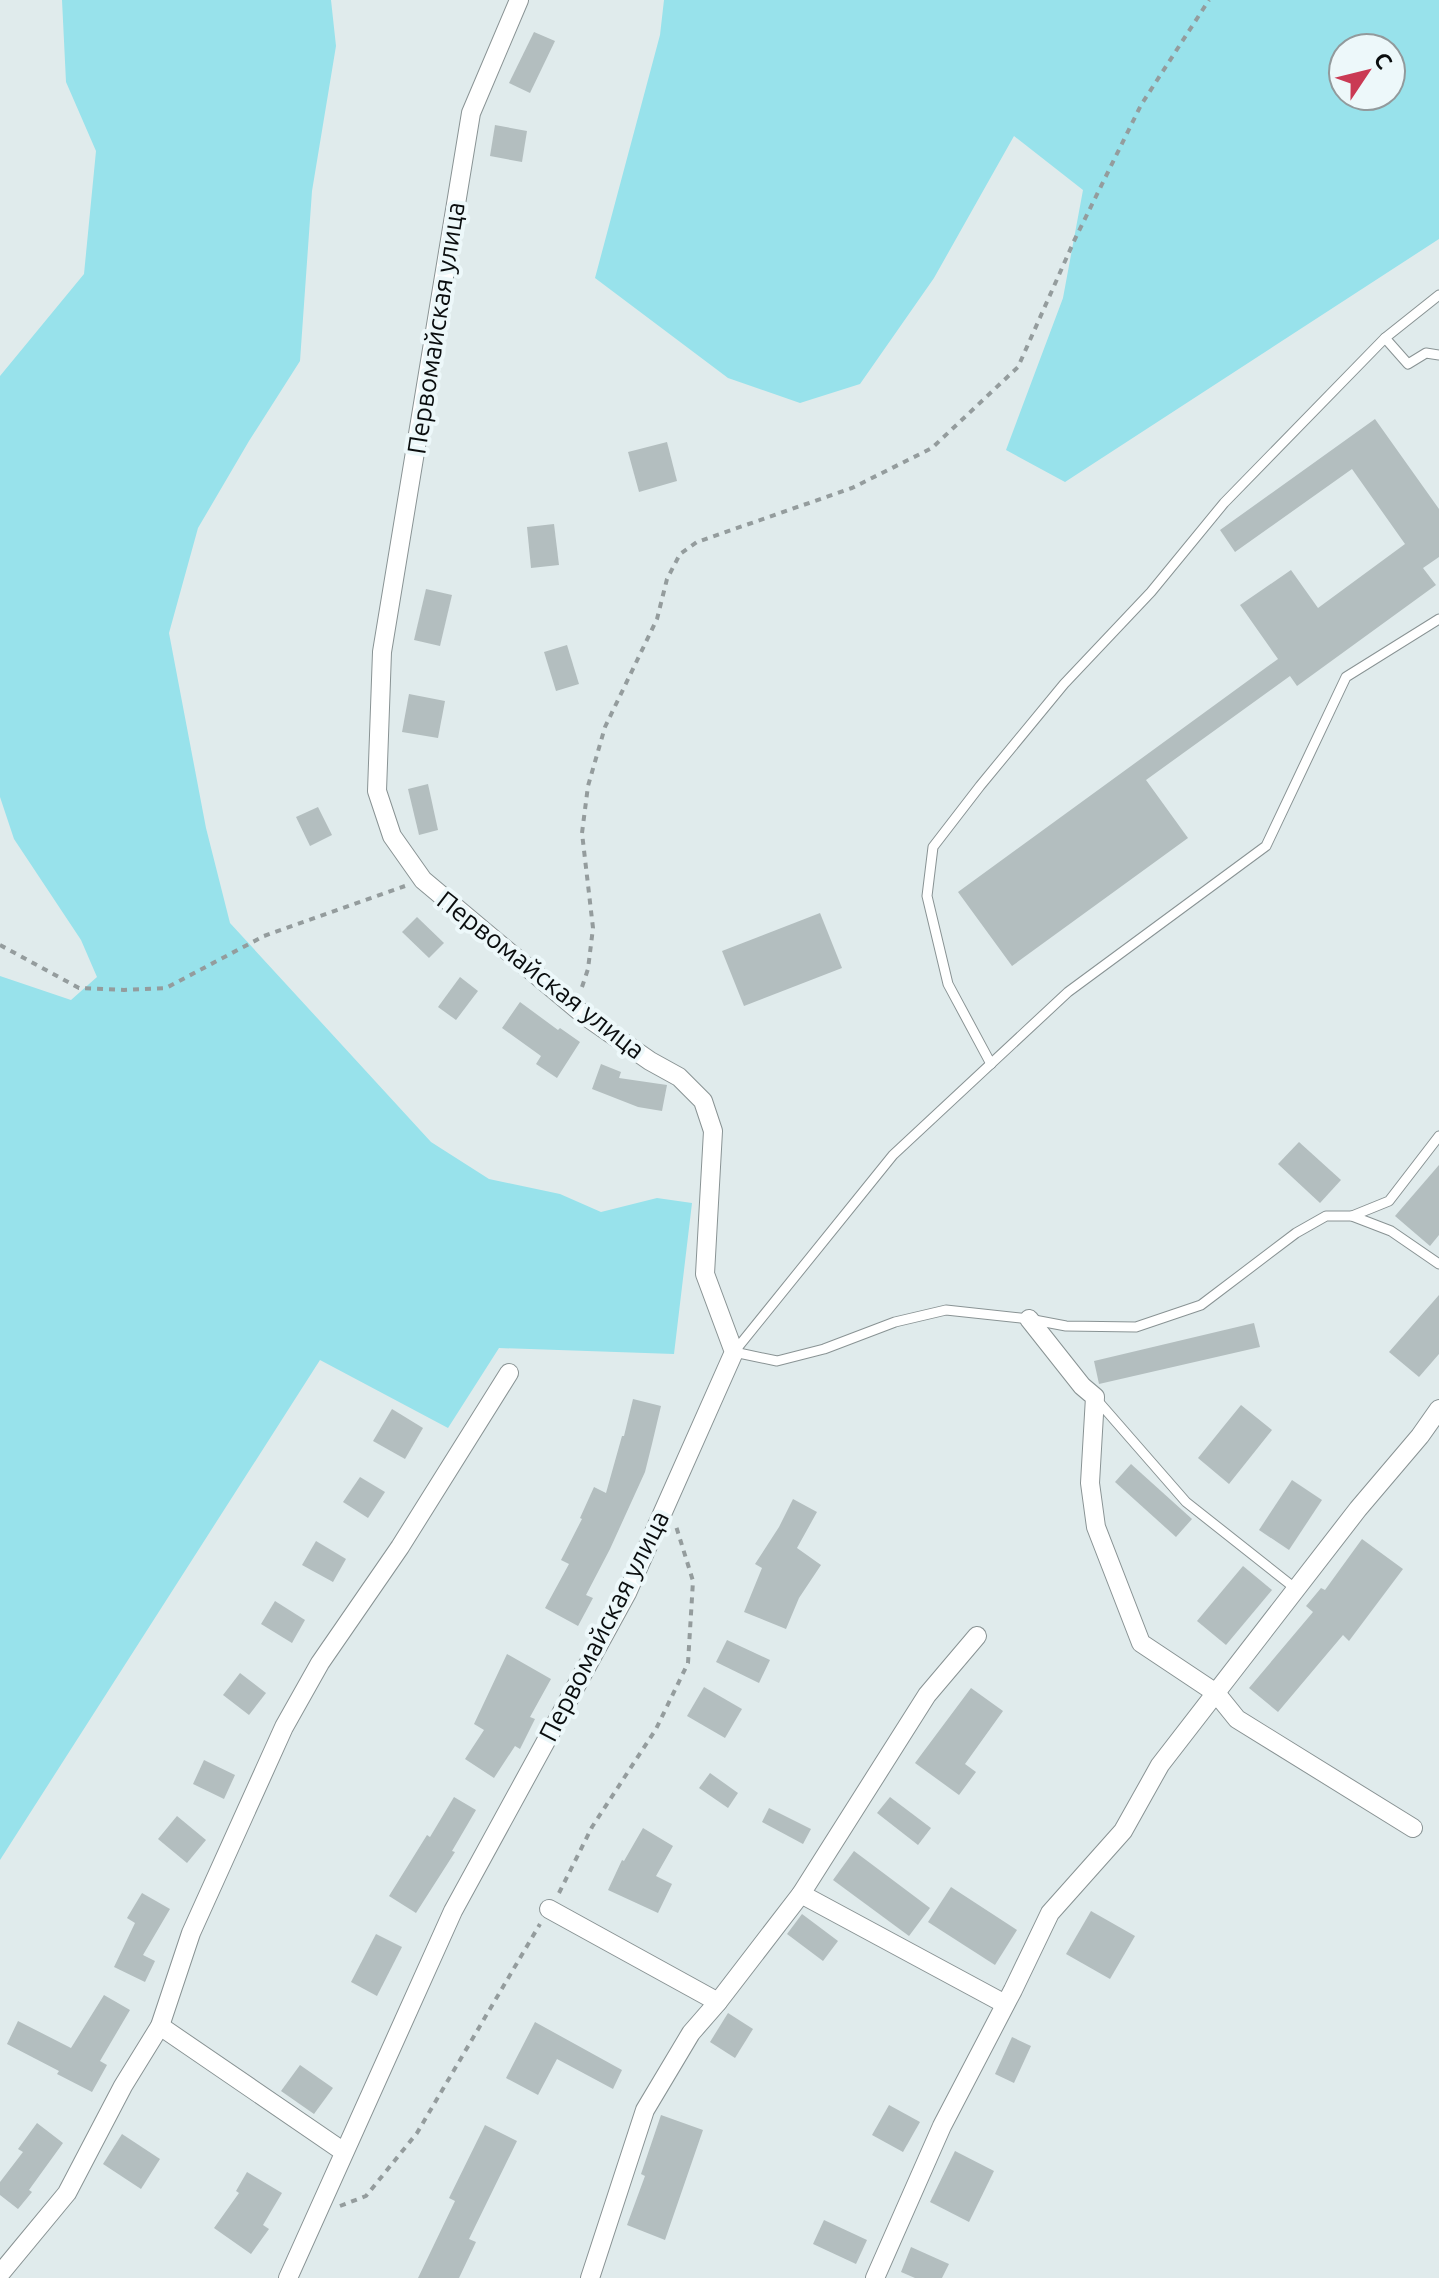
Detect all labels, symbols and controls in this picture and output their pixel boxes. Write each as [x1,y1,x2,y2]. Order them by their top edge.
north arrow [1327,32,1407,112]
text: С [1370,47,1398,73]
street label: Первомайская улица [401,200,470,456]
street label: Первомайская улица [432,885,651,1064]
street label: Первомайская улица [533,1506,674,1746]

